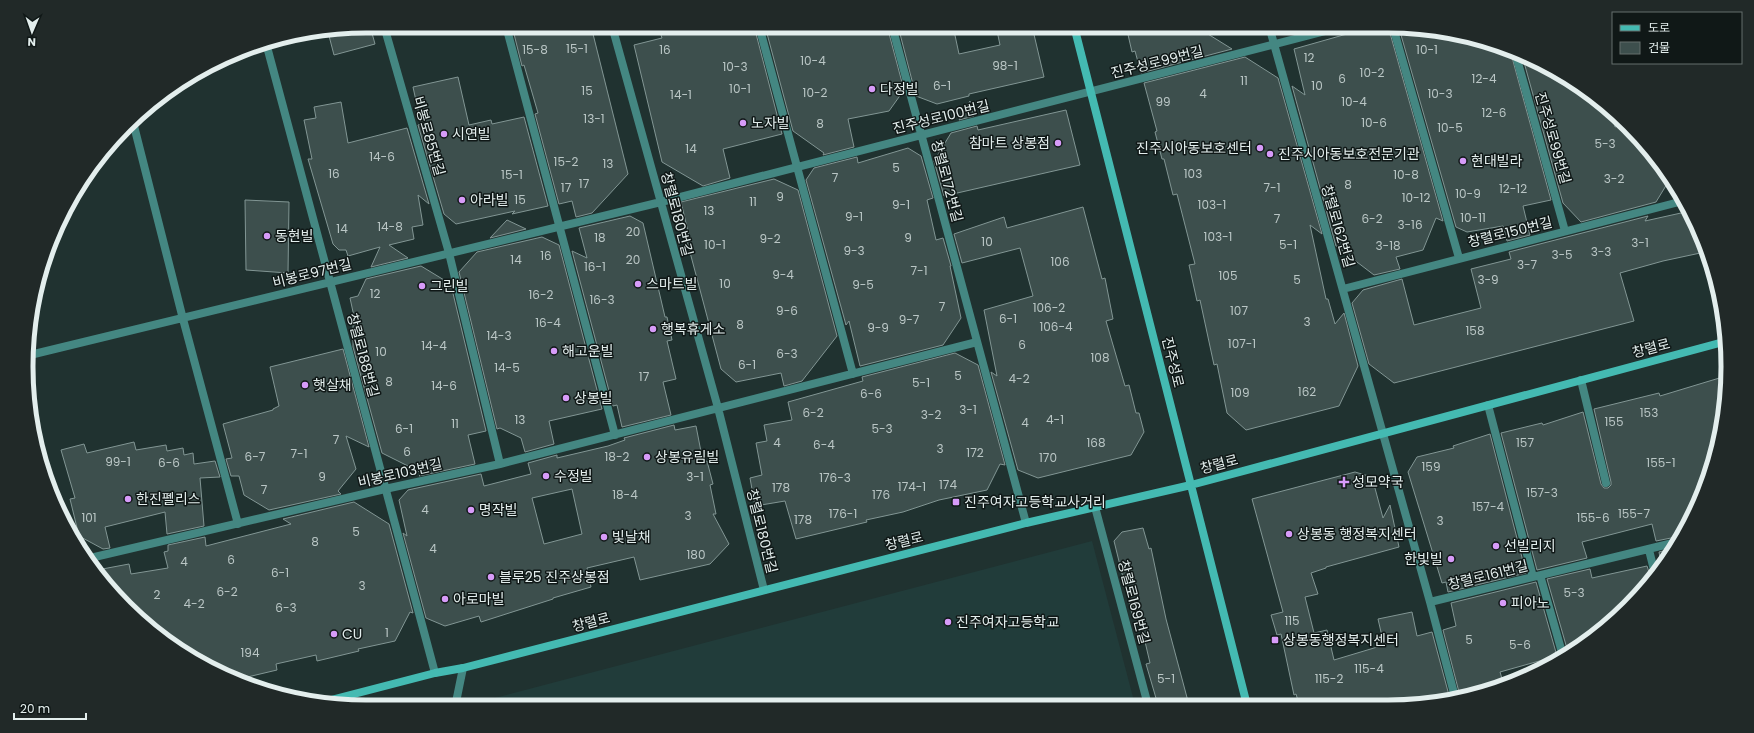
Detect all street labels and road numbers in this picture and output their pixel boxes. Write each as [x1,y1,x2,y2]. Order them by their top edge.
street label: 진주성로99번길 [1109,41,1205,83]
street label: 진주성로99번길 [1530,90,1576,186]
street label: 비봉로85번길 [408,94,450,178]
street label: 진주성로100번길 [890,95,992,139]
street label: 창렬로172번길 [926,138,968,224]
street label: 창렬로180번길 [656,170,698,258]
street label: 창렬로162번길 [1317,182,1359,270]
street label: 창렬로150번길 [1466,212,1554,252]
street label: 비봉로97번길 [270,254,354,292]
street label: 창렬로188번길 [342,311,384,399]
street label: 창렬로 [1630,333,1672,363]
street label: 진주성로 [1157,335,1189,390]
street label: 창렬로 [1198,449,1240,479]
street label: 비봉로103번길 [356,454,444,492]
street label: 창렬로180번길 [742,487,782,575]
street label: 창렬로 [883,527,925,555]
street label: 창렬로161번길 [1446,555,1530,595]
street label: 창렬로169번길 [1113,558,1155,646]
street label: 창렬로 [570,607,612,637]

